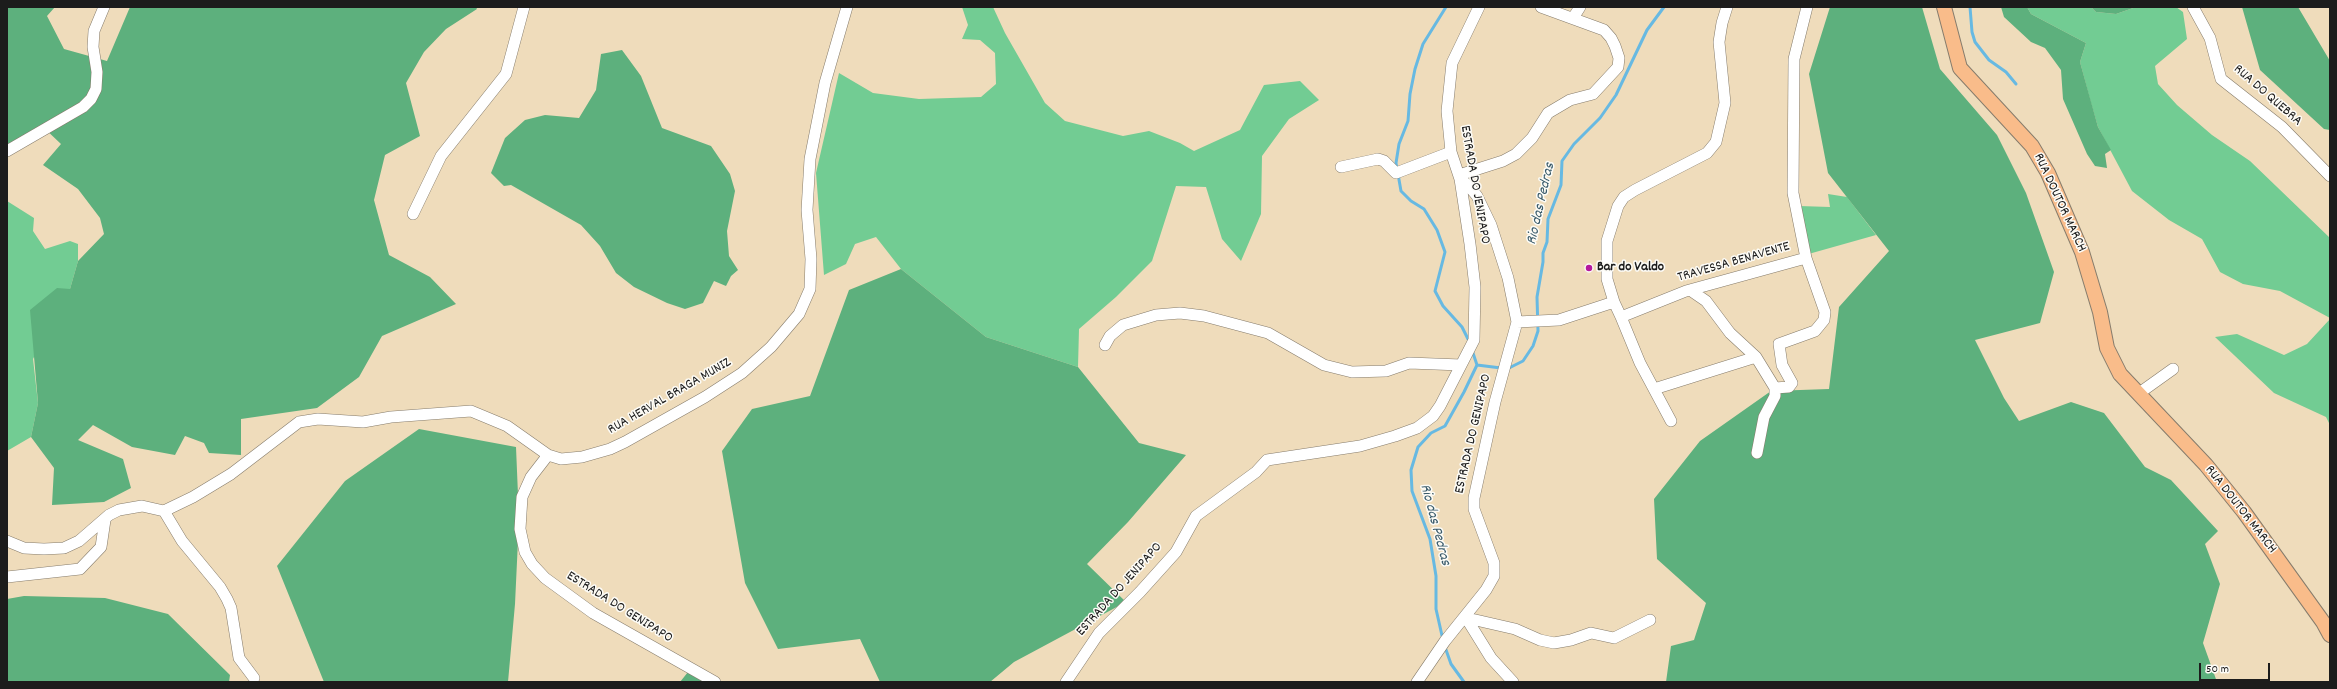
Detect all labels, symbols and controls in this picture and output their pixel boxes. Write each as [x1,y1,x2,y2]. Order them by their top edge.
street label: RUA DO QUEBRA [2229,62,2305,130]
street label: ESTRADA DO JENIPAPO [1455,124,1493,246]
street label: RUA DOUTOR MARCH [2029,151,2089,255]
water label: Rio das Pedras [1524,161,1560,247]
street label: TRAVESSA BENAVENTE [1676,239,1792,287]
place label: Bar do Valdo [1597,260,1664,276]
marker: Bar do Valdo [1584,263,1594,273]
street label: RUA HERVAL BRAGA MUNIZ [605,355,735,439]
street label: ESTRADA DO GENIPAPO [1452,373,1496,495]
street label: RUA DOUTOR MARCH [2200,463,2280,557]
water label: Rio das Pedras [1415,482,1453,568]
street label: ESTRADA DO JENIPAPO [1074,540,1166,640]
street label: ESTRADA DO GENIPAPO [563,568,675,648]
scale bar [2201,655,2272,681]
text: 50 m [2206,661,2229,678]

